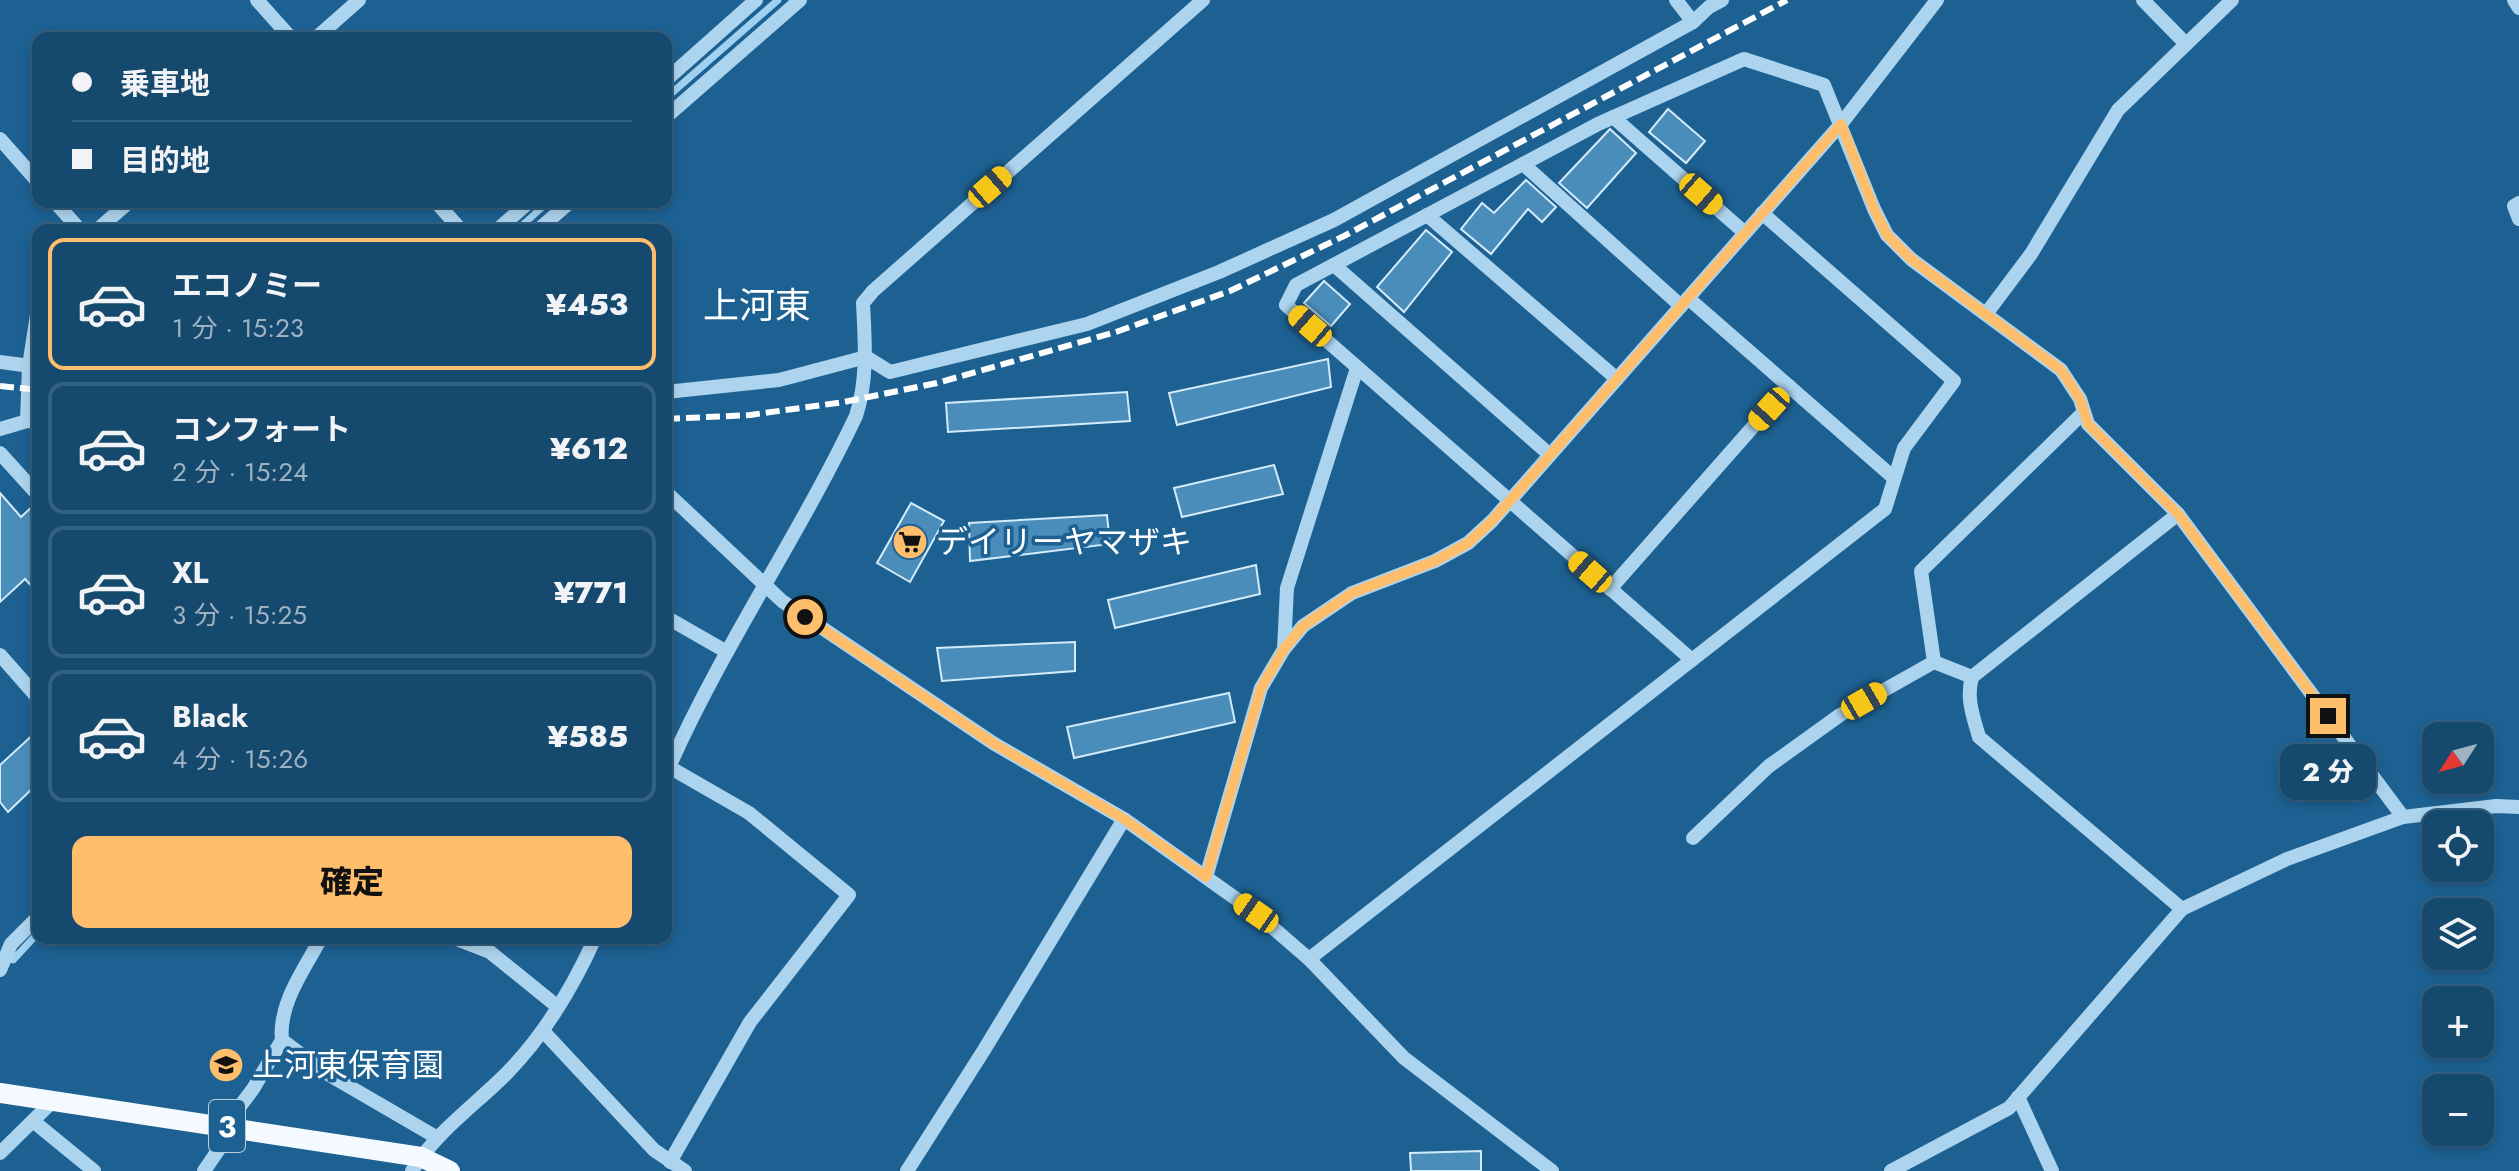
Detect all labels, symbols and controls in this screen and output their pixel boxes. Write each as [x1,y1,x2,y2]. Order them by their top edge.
text: 乗車地 [120,62,210,105]
text: 目的地 [120,139,210,182]
car [964,162,1016,212]
car [1675,169,1727,219]
text: エコノミー [172,264,322,307]
icon: car [76,268,148,340]
district label: 上河東 [703,279,811,331]
text: ¥453 [546,283,628,326]
car [1284,301,1336,351]
text: 1 分 · 15:23 [172,309,304,347]
car [1744,383,1794,435]
text: コンフォート [172,408,351,451]
icon: car [76,412,148,484]
text: ¥612 [550,427,628,470]
text: 2 分 · 15:24 [172,453,308,491]
place label: デイリーヤマザキ [936,519,1192,565]
supermarket icon: デイリーヤマザキ [891,523,929,561]
car [1564,547,1616,597]
text: XL [172,551,208,594]
icon: car [76,556,148,628]
text: ¥771 [554,571,628,614]
text: 3 分 · 15:25 [172,596,307,634]
route start [787,599,823,635]
car [1837,679,1891,723]
text: Black [172,695,248,738]
route end [2310,698,2346,734]
icon: car [76,700,148,772]
text: ¥585 [547,715,628,758]
north arrow [2422,722,2494,794]
map controls [2422,722,2494,1146]
text: 4 分 · 15:26 [172,740,308,778]
callout: 2 分 [2280,744,2376,800]
text: 2 分 [2302,753,2354,791]
button: locate [2422,810,2494,882]
button: 確定 [72,836,632,928]
car [1229,889,1283,937]
button: layers [2422,898,2494,970]
button: + [2422,986,2494,1058]
place label: 上河東保育園 [252,1042,444,1088]
school or university icon: 上河東保育園 [207,1046,245,1084]
button: − [2422,1074,2494,1146]
road number: 3 [209,1100,245,1152]

